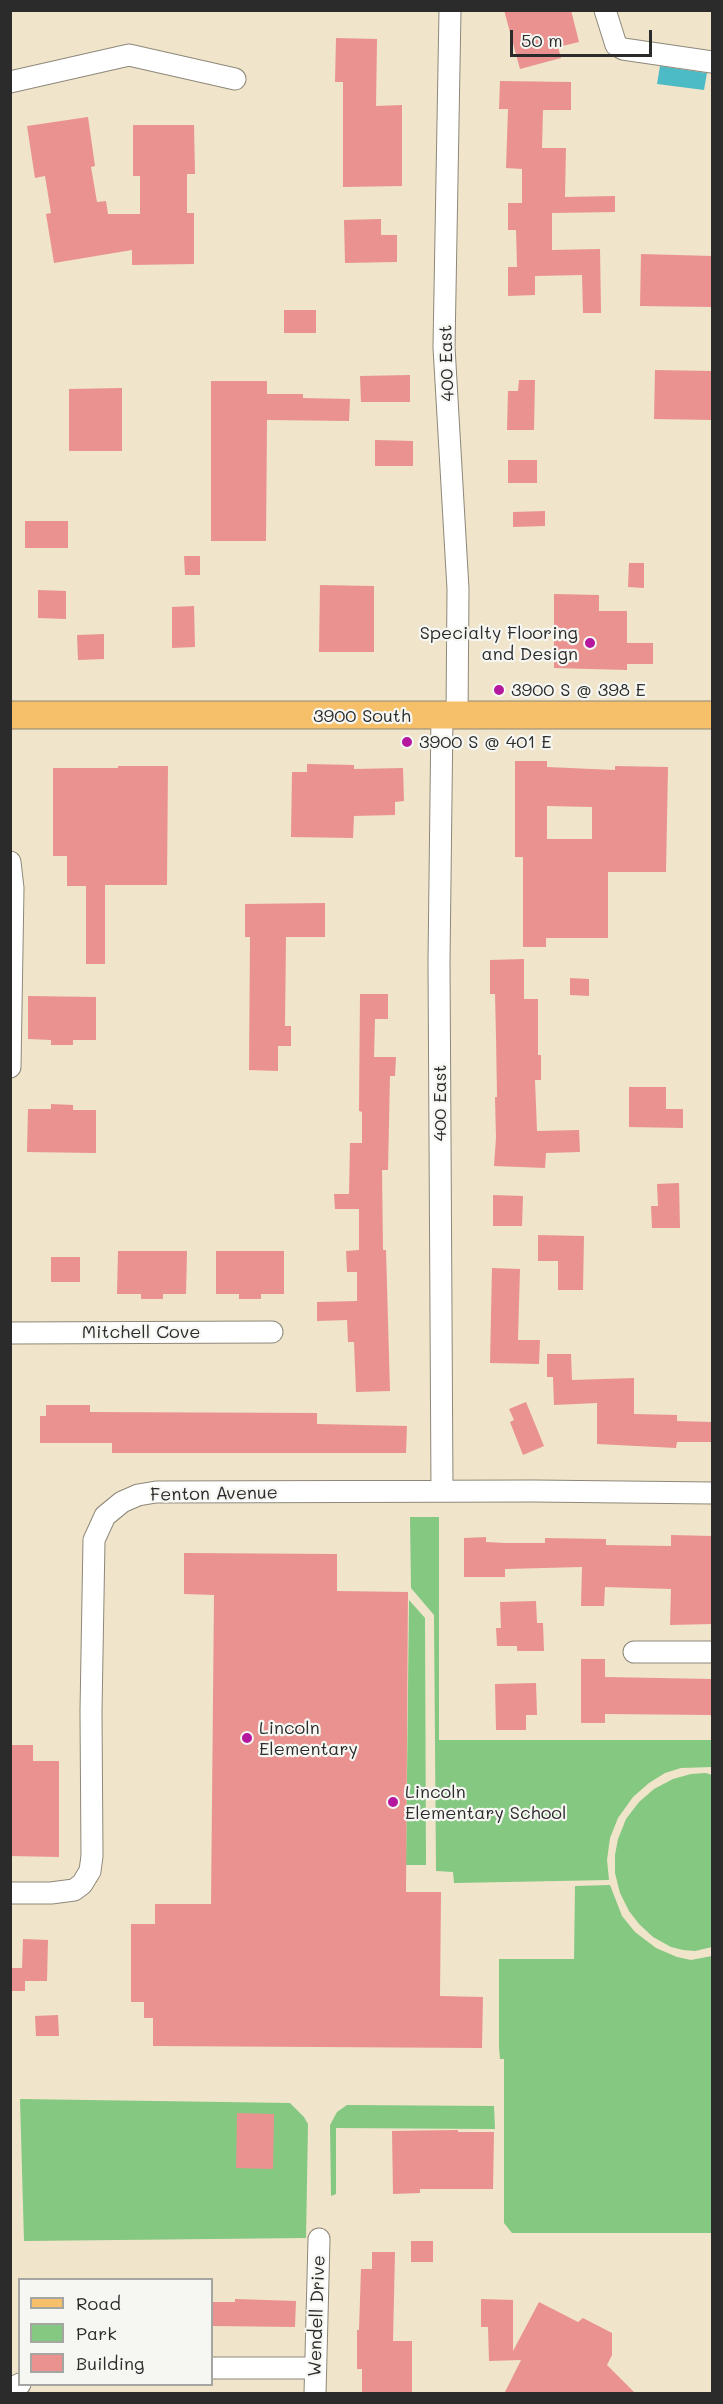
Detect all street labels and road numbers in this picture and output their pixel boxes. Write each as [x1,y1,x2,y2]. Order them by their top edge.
street label: 400 East [435,324,459,402]
street label: 3900 South [313,705,411,727]
street label: 400 East [429,1065,451,1141]
street label: Mitchell Cove [82,1321,200,1343]
street label: Fenton Avenue [150,1482,278,1506]
street label: Wendell Drive [304,2255,330,2377]

